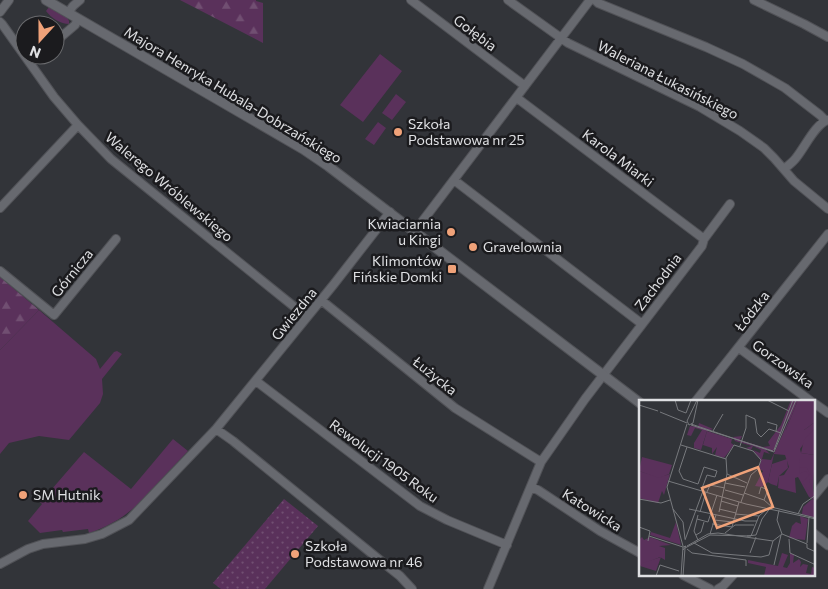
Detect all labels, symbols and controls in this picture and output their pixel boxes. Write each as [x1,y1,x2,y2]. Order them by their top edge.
street label: Gołębia [450,11,500,54]
north arrow [15,15,65,65]
street label: Majora Henryka Hubala-Dobrzańskiego [121,23,345,166]
street label: Waleriana Łukasińskiego [595,37,742,123]
text: N [27,43,43,62]
place label: Szkoła Podstawowa nr 25 [408,115,524,148]
street label: Karola Miarki [579,125,657,190]
marker: Szkoła Podstawowa nr 25 [392,126,404,138]
street label: Walerego Wróblewskiego [102,128,237,245]
place label: Kwiaciarnia u Kingi [368,215,441,248]
marker: Kwiaciarnia u Kingi [445,226,457,238]
place label: Gravelownia [483,238,562,255]
marker: Gravelownia [467,241,479,253]
street label: Górnicza [47,245,96,300]
street label: Zachodnia [631,250,685,314]
place label: Klimontów Fińskie Domki [353,252,442,285]
marker: Klimontów Fińskie Domki [446,263,458,275]
street label: Gwiezdna [267,284,320,343]
street label: Łódzka [730,287,773,335]
street label: Gorzowska [749,336,817,392]
street label: Łużycka [409,352,461,398]
inset map [639,400,816,576]
street label: Rewolucji 1905 Roku [326,415,442,506]
street label: Katowicka [559,485,625,535]
place label: SM Hutnik [33,486,101,503]
marker: SM Hutnik [17,489,29,501]
place label: Szkoła Podstawowa nr 46 [305,537,423,570]
marker: Szkoła Podstawowa nr 46 [289,548,301,560]

